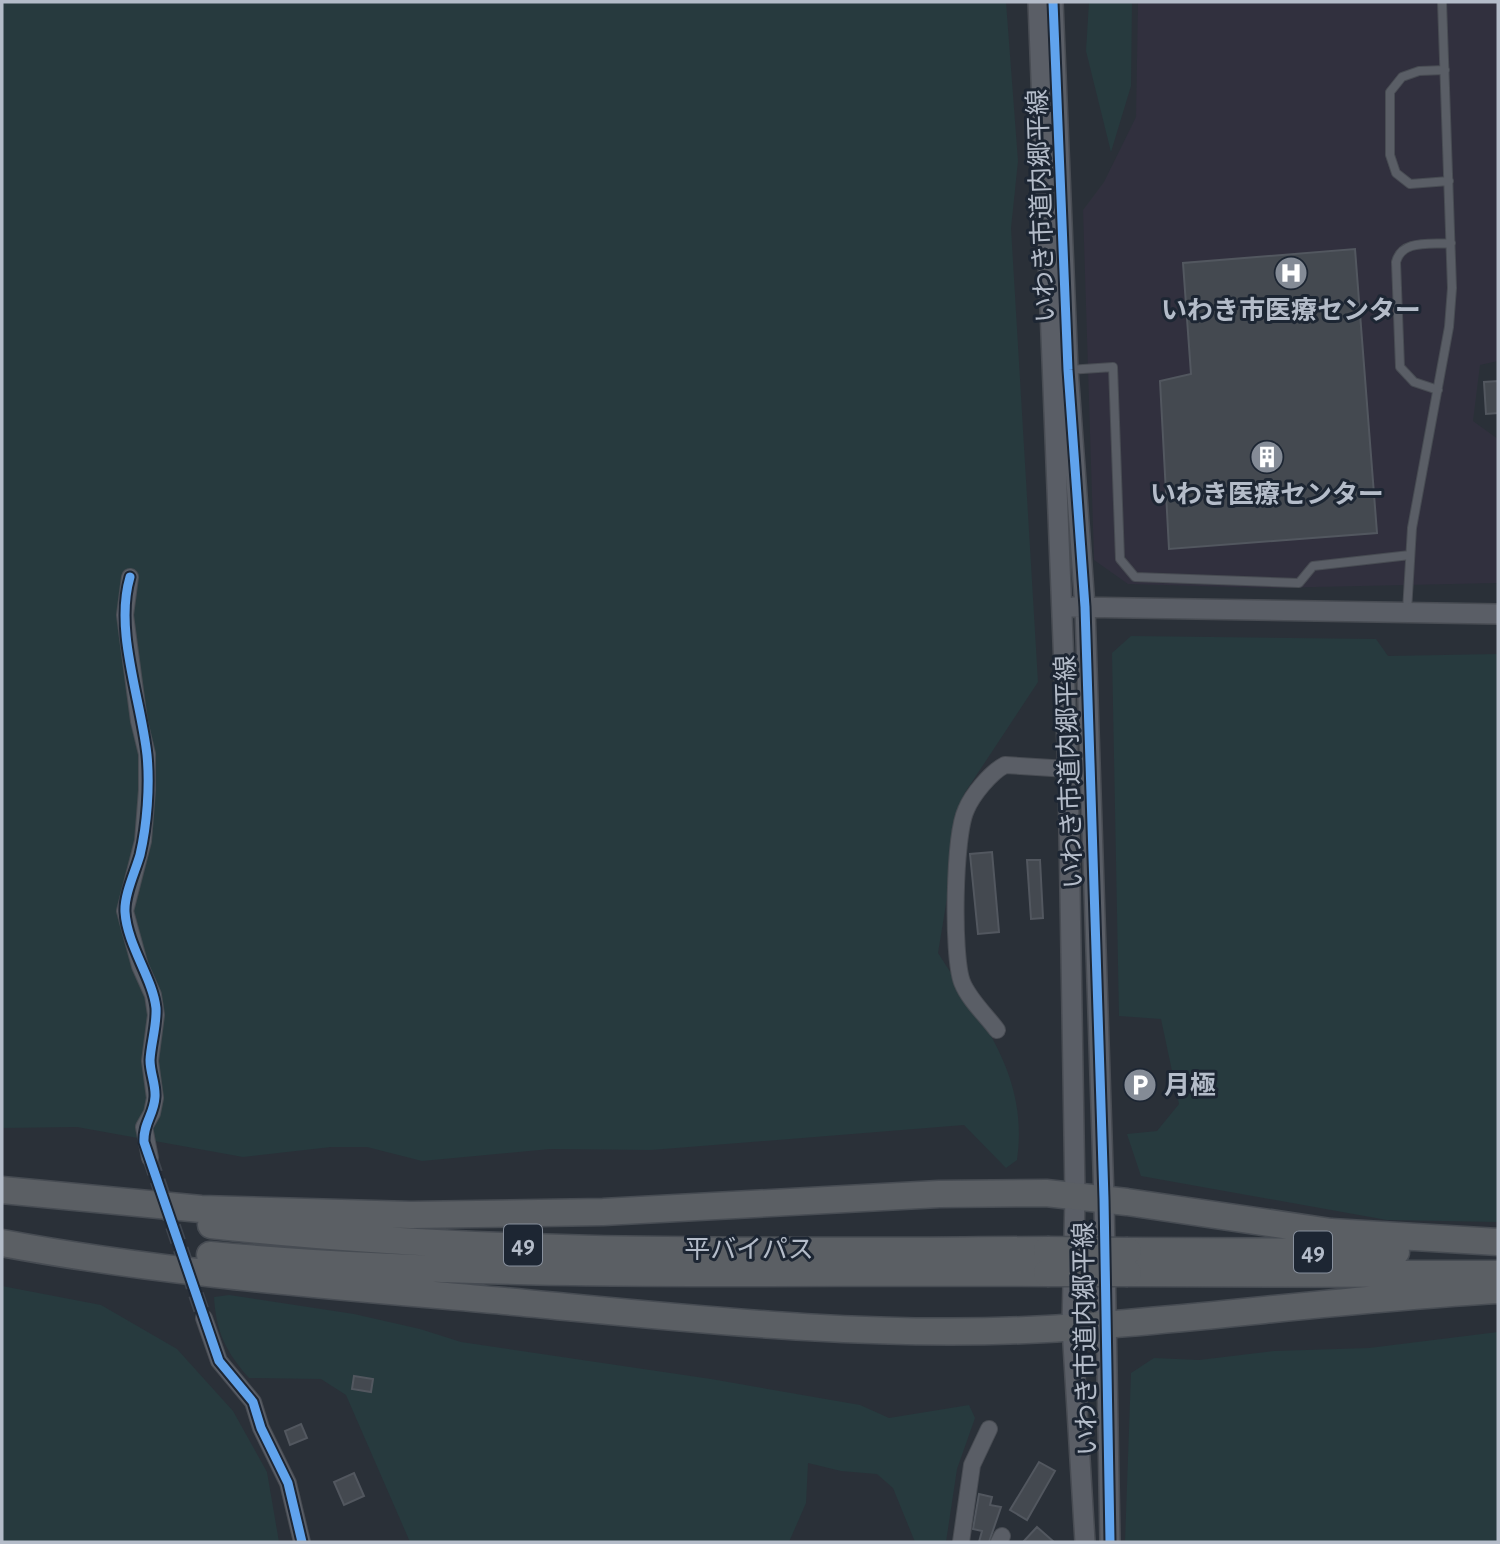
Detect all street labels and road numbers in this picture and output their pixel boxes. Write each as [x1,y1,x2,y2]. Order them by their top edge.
street label: いわき市道内郷平線 [1024,89,1059,323]
street label: いわき市道内郷平線 [1052,655,1087,889]
street label: いわき市道内郷平線 [1070,1222,1101,1456]
road number: 49 [504,1224,542,1266]
road number: 49 [1294,1232,1332,1272]
street label: 平バイパス [684,1236,814,1263]

